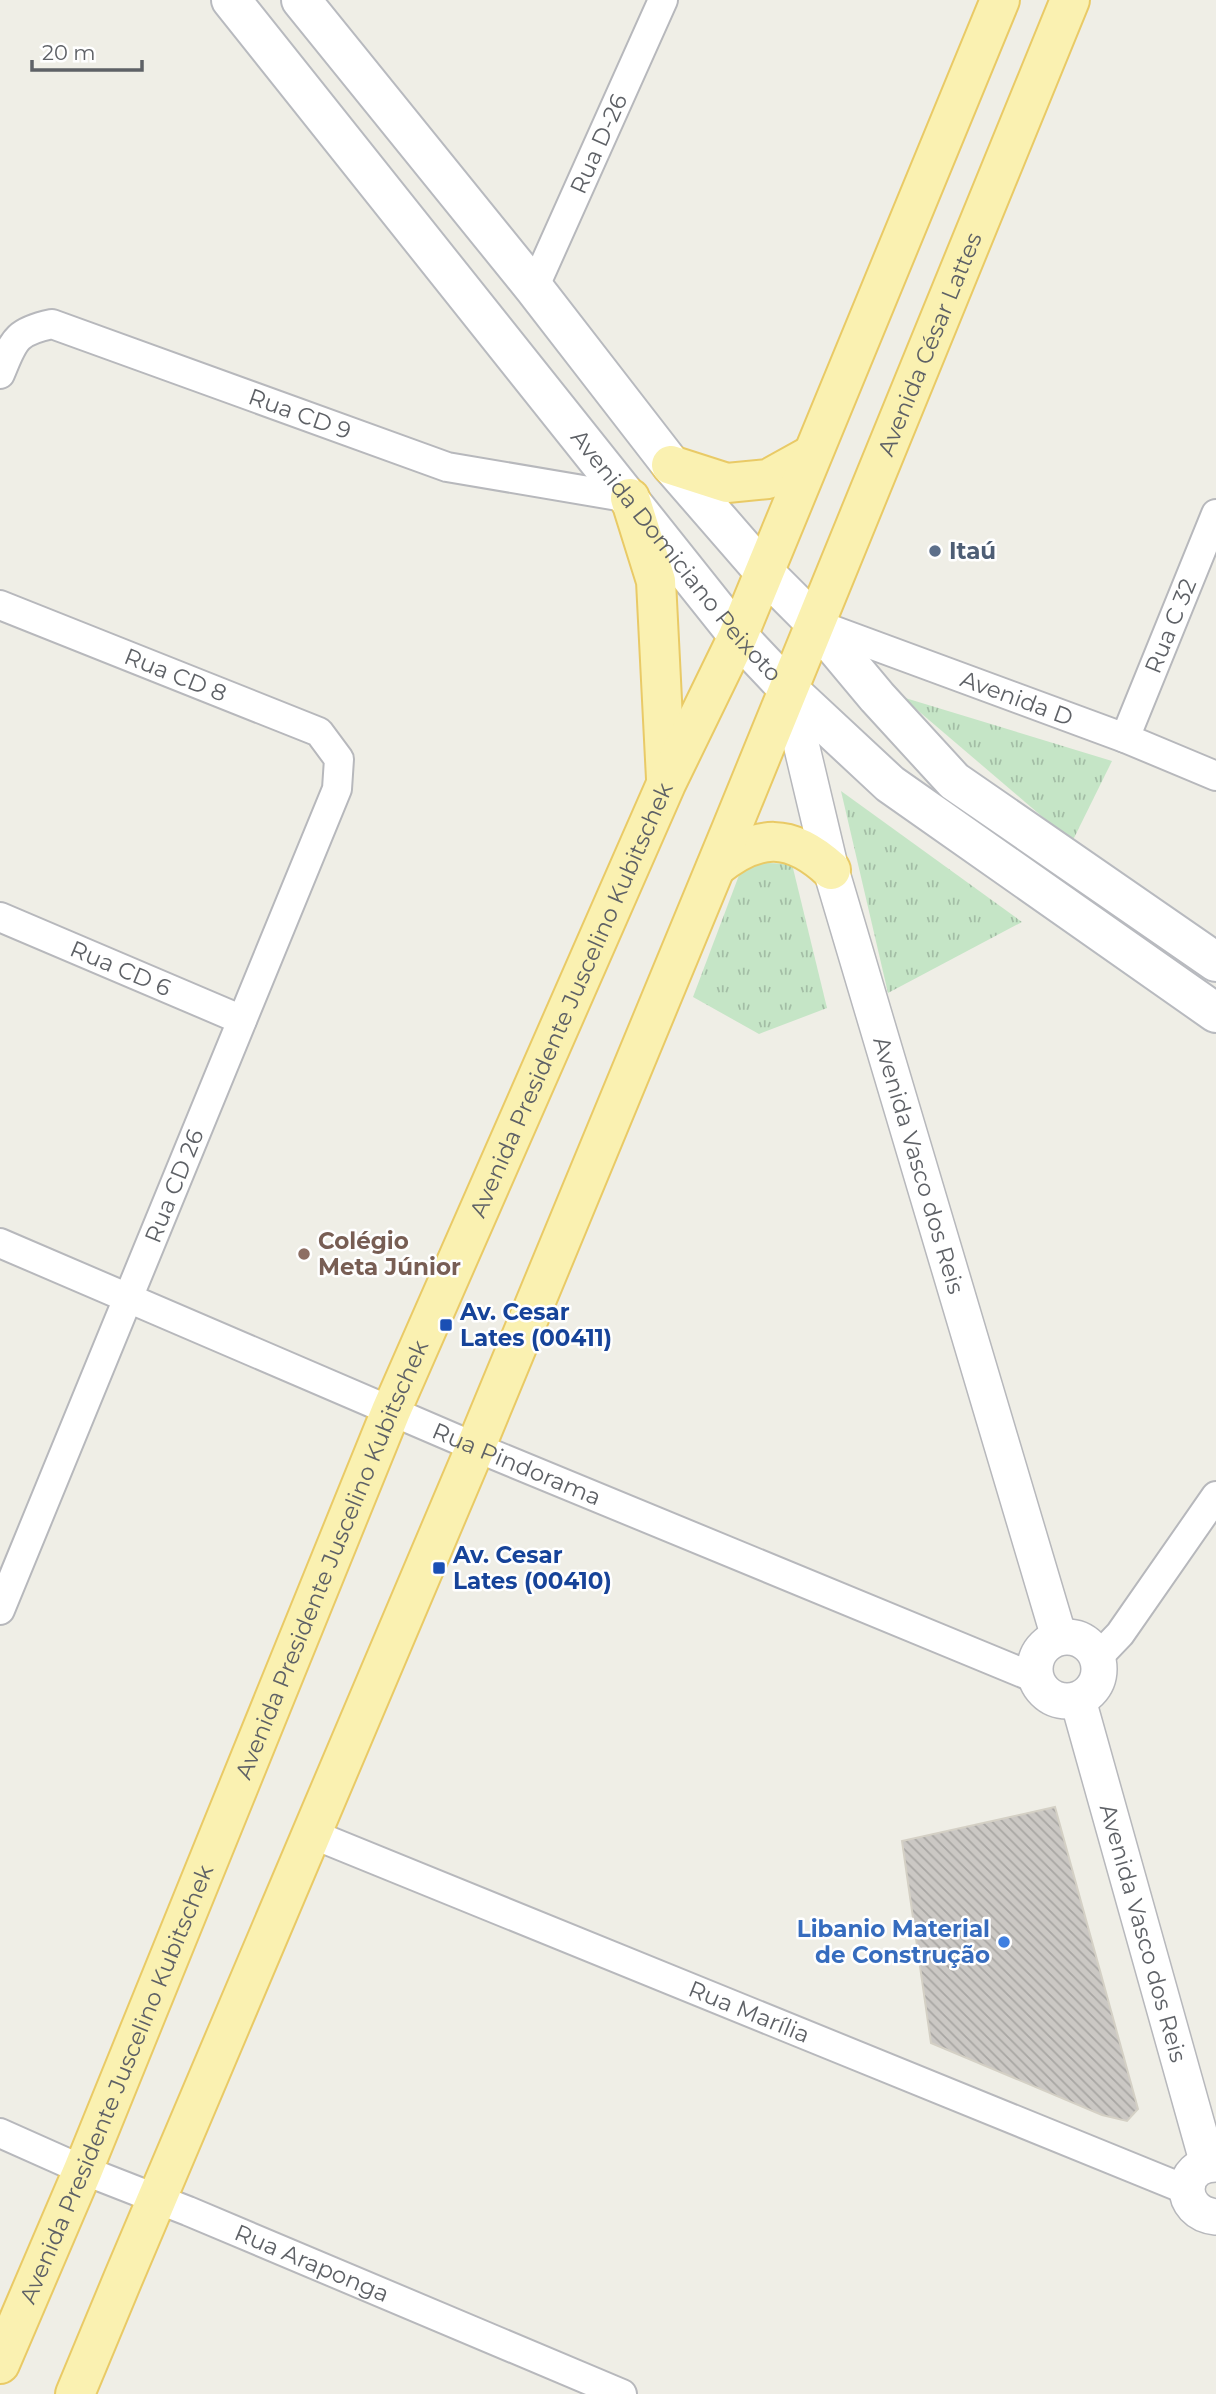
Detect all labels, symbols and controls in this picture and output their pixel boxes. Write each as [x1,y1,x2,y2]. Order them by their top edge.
scale bar [32,28,142,72]
text: 20 m [42,40,96,65]
street label: Rua D-26 [564,90,633,198]
street label: Avenida César Lattes [872,228,988,460]
street label: Rua CD 9 [245,382,355,445]
street label: Avenida Domiciano Peixoto [565,424,788,687]
place label: Itaú [949,537,996,565]
marker: Itaú [927,543,943,559]
street label: Rua C 32 [1139,574,1202,677]
street label: Rua CD 8 [120,642,231,708]
street label: Avenida D [957,665,1077,732]
street label: Avenida Presidente Juscelino Kubitschek [464,778,679,1222]
street label: Rua CD 6 [66,934,175,1002]
street label: Avenida Vasco dos Reis [867,1033,970,1297]
street label: Rua CD 26 [139,1125,209,1247]
place label: Colégio Meta Júnior [318,1227,461,1281]
marker: Colégio Meta Júnior [296,1246,312,1262]
place label: Av. Cesar Lates (00411) [459,1298,612,1352]
marker: Av. Cesar Lates (00411) [438,1317,454,1333]
street label: Avenida Presidente Juscelino Kubitschek [229,1336,434,1783]
street label: Rua Pindorama [428,1416,605,1511]
place label: Av. Cesar Lates (00410) [452,1541,612,1595]
marker: Av. Cesar Lates (00410) [431,1560,447,1576]
street label: Avenida Vasco dos Reis [1094,1801,1193,2065]
street label: Avenida Presidente Juscelino Kubitschek [13,1861,219,2308]
place label: Libanio Material de Construção [797,1915,990,1969]
marker: Libanio Material de Construção [996,1934,1012,1950]
street label: Rua Marília [684,1975,814,2049]
street label: Rua Araponga [230,2218,393,2308]

